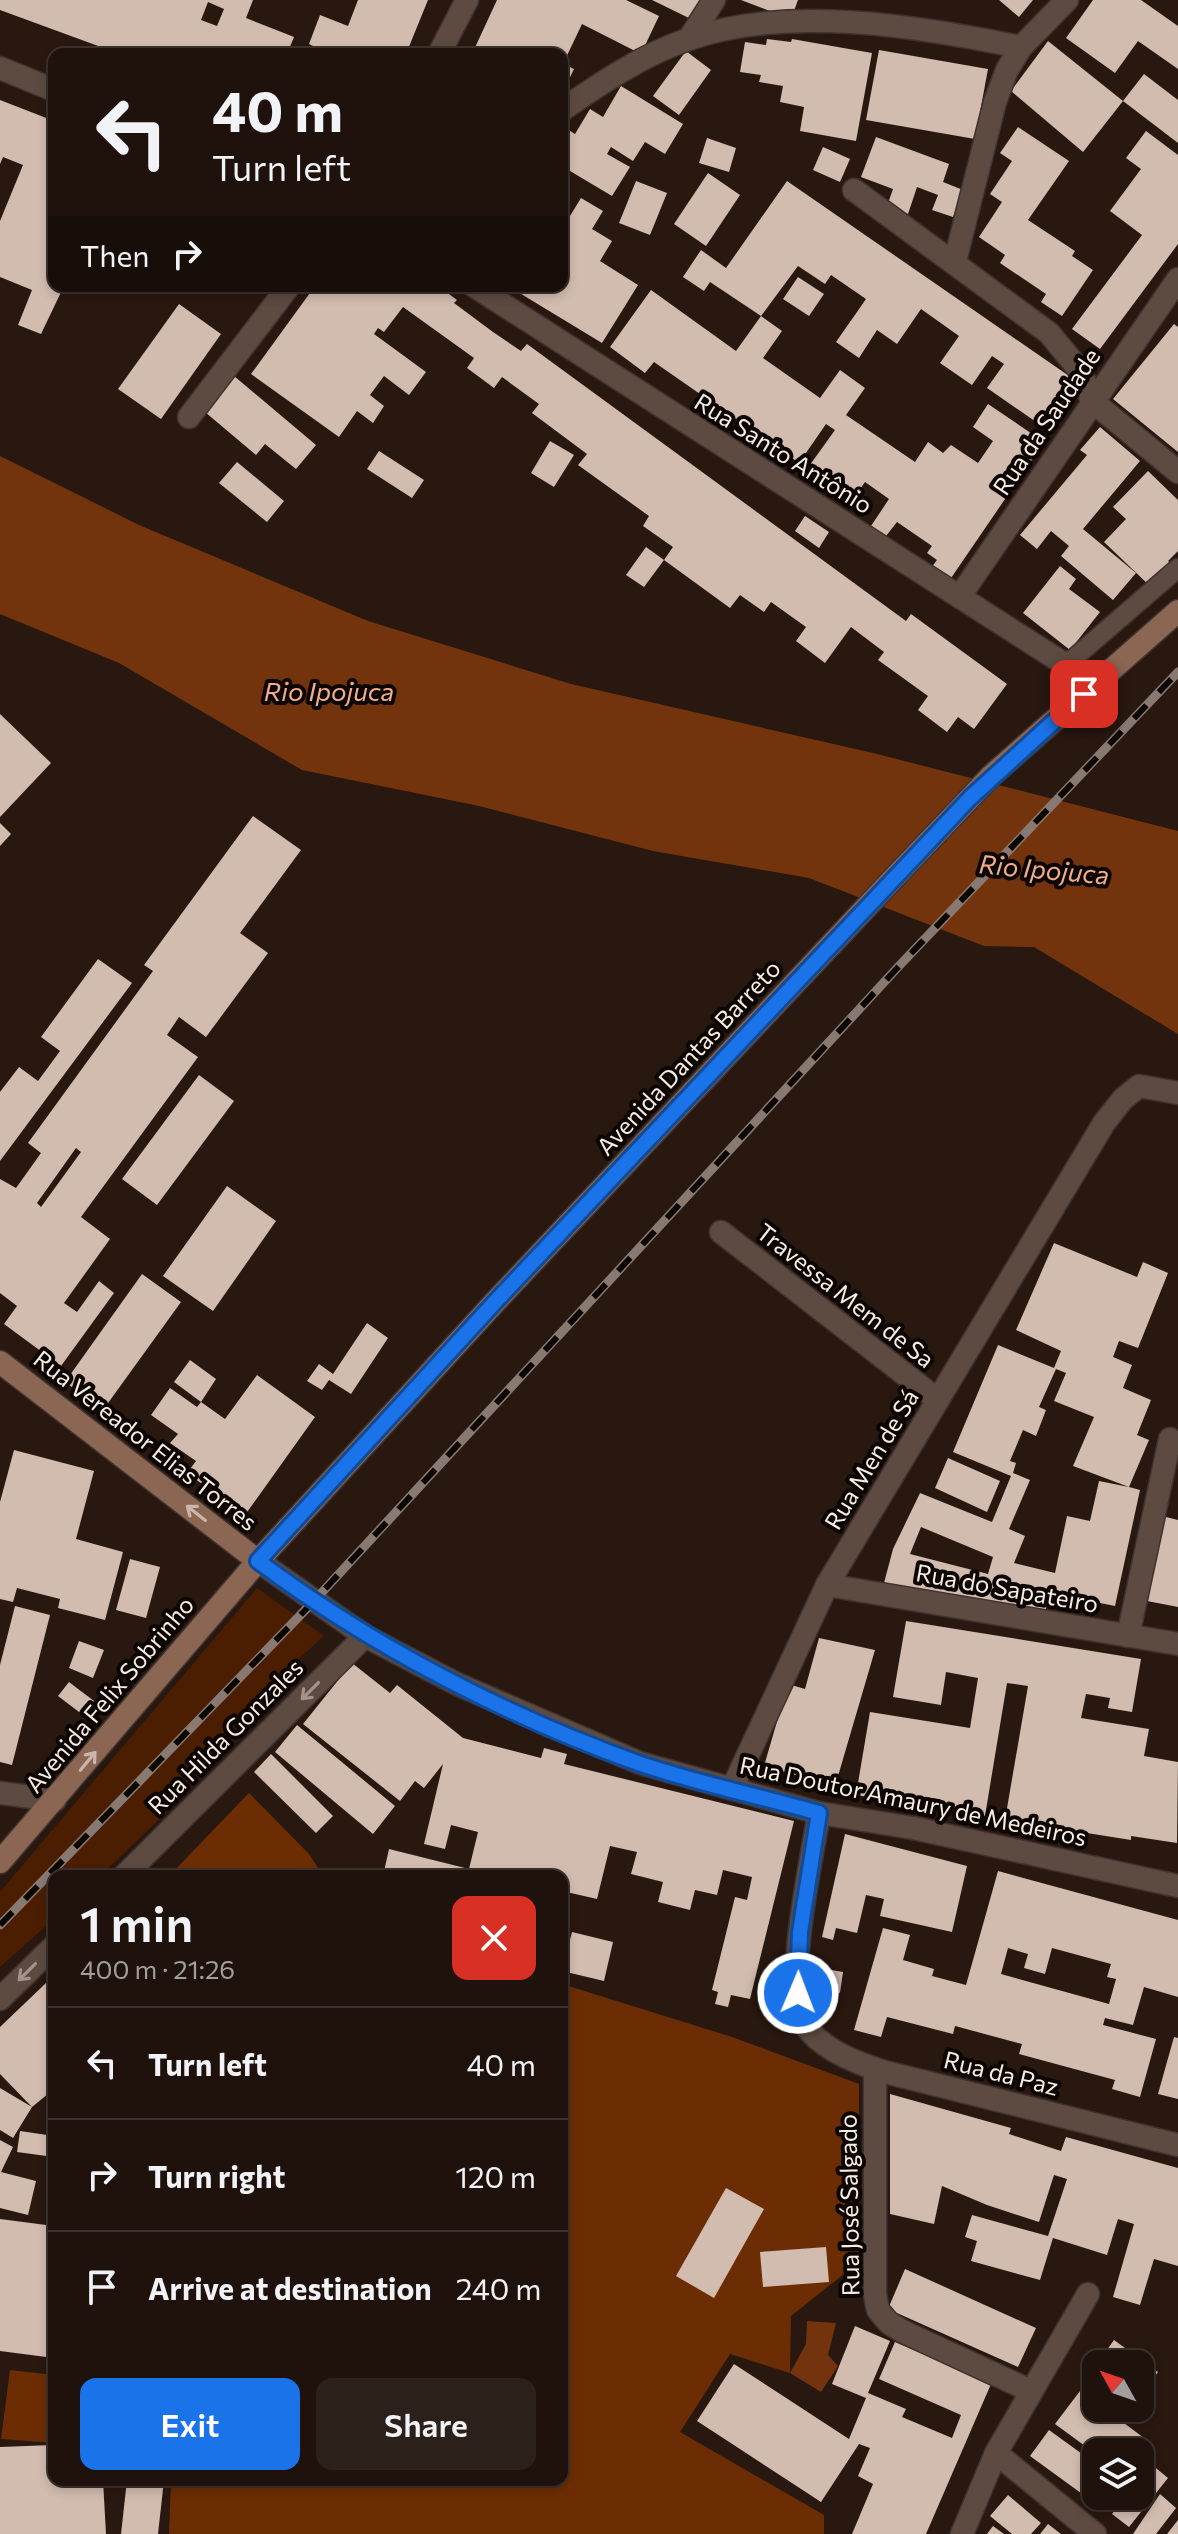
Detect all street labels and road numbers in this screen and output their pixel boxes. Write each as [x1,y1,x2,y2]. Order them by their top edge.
street label: Rua da Saudade [986,342,1105,500]
street label: Rua Santo Antônio [690,386,878,519]
street label: Avenida Dantas Barreto [590,953,786,1161]
street label: Travessa Mem de Sa [751,1216,940,1373]
street label: Rua Vereador Elias Torres [28,1344,263,1536]
street label: Rua Men de Sá [818,1384,924,1534]
street label: Rua do Sapateiro [914,1557,1101,1618]
street label: Avenida Felix Sobrinho [18,1590,199,1798]
street label: Rua Hilda Gonzales [141,1652,309,1820]
street label: Rua Doutor Amaury de Medeiros [737,1750,1089,1851]
street label: Rua da Paz [941,2044,1062,2101]
street label: Rua José Salgado [832,2114,865,2296]

